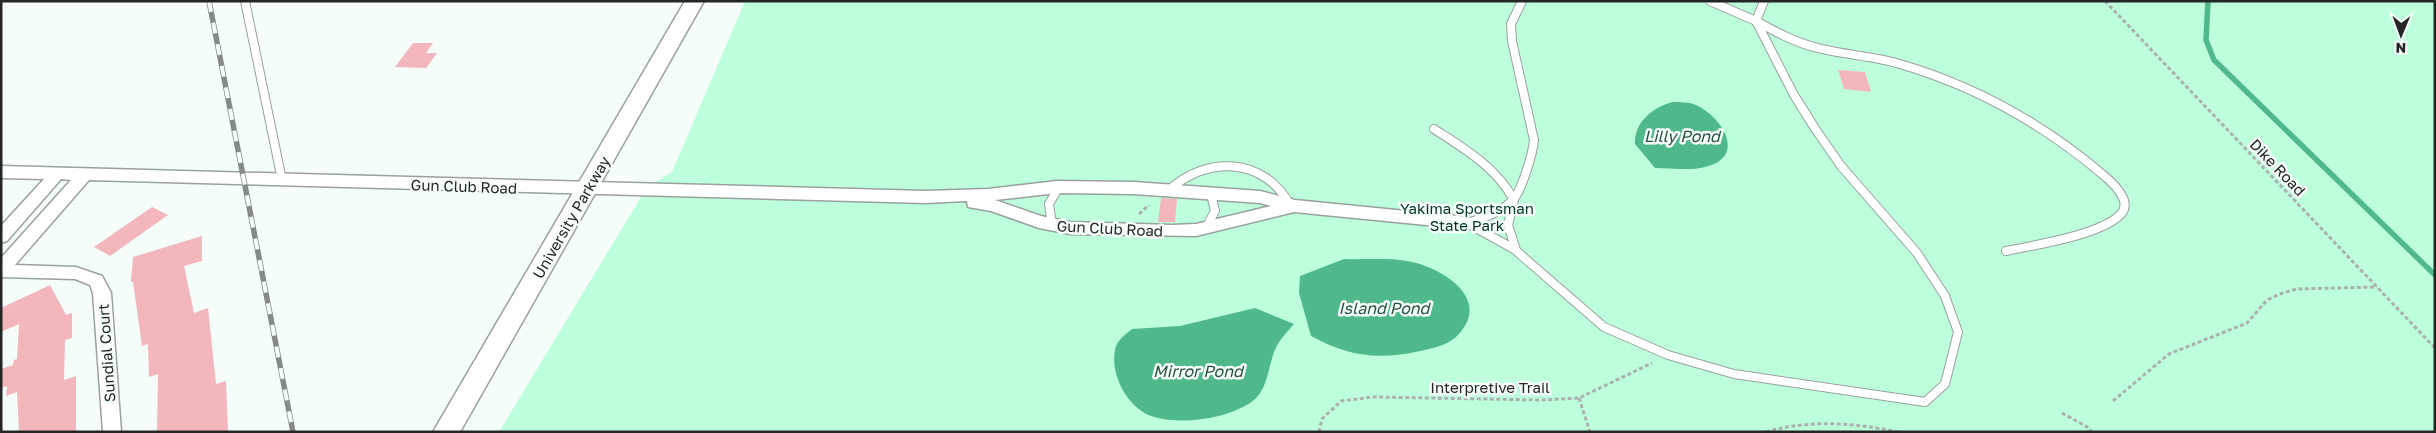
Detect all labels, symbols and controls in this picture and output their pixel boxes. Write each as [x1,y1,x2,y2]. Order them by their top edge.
north arrow [2376,10,2426,60]
text: N [2395,40,2406,57]
water label: Lilly Pond [1644,126,1722,146]
street label: Dike Road [2247,135,2309,199]
street label: University Parkway [529,152,614,281]
street label: Gun Club Road [410,175,518,197]
park label: Yakima Sportsman State Park [1400,199,1534,234]
street label: Gun Club Road [1056,216,1164,240]
water label: Island Pond [1339,298,1432,318]
street label: Sundial Court [94,303,118,403]
water label: Mirror Pond [1153,361,1245,381]
street label: Interpretive Trail [1430,378,1550,396]

